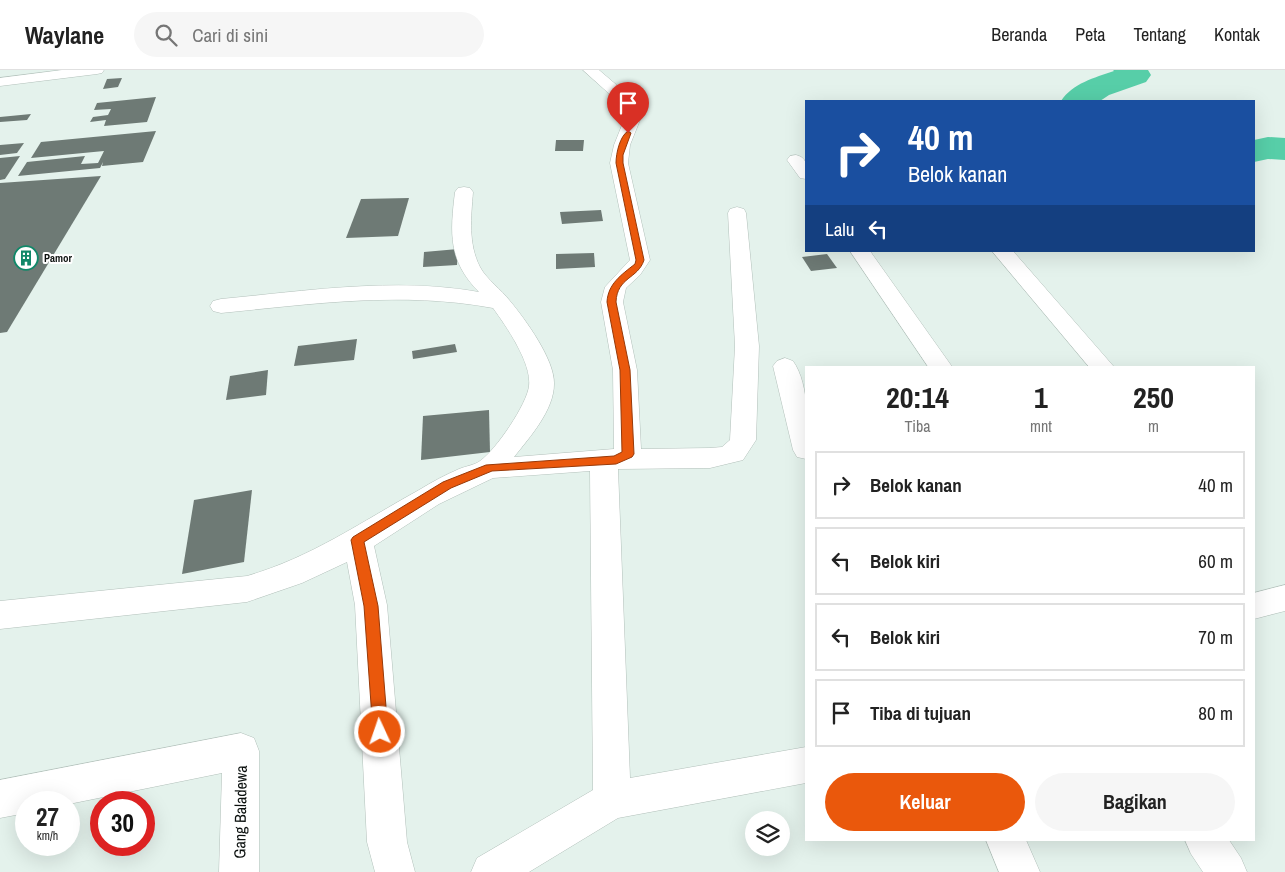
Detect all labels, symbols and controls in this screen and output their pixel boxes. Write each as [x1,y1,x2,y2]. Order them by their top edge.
search box [134,12,484,57]
text: Waylane [25,19,104,51]
icon: search [152,21,180,49]
text: Cari di sini [192,22,268,48]
text: Beranda [991,22,1047,47]
text: Peta [1075,22,1106,47]
text: Tentang [1134,22,1186,47]
text: Kontak [1214,22,1260,47]
pin [607,82,649,133]
icon: arrive [614,89,642,117]
text: 40 m [908,114,973,161]
icon: right [825,120,890,185]
text: Belok kanan [908,159,1007,189]
icon: left [864,215,892,243]
text: Lalu [825,216,854,242]
building icon: Pamor [13,245,39,271]
place label: Pamor [44,251,73,265]
text: 20:14 [886,377,949,417]
text: 1 [1034,377,1048,417]
text: 250 [1133,377,1174,417]
text: Tiba [905,415,930,437]
text: mnt [1030,415,1052,437]
text: m [1148,415,1159,437]
icon: right [827,471,855,499]
text: Belok kanan [870,472,962,498]
text: 40 m [1198,472,1233,498]
icon: left [827,547,855,575]
text: Belok kiri [870,548,940,574]
text: 60 m [1198,548,1233,574]
icon: left [827,623,855,651]
text: Belok kiri [870,624,940,650]
text: 70 m [1198,624,1233,650]
icon: arrive [827,699,855,727]
text: Tiba di tujuan [870,700,971,726]
text: 80 m [1198,700,1233,726]
position arrow [353,705,405,757]
street label: Gang Baladewa [228,764,252,859]
button: Keluar [825,773,1025,831]
button: Bagikan [1035,773,1235,831]
speed limit sign: 30 [90,791,155,856]
text: 27 [36,800,59,834]
map controls [745,811,790,856]
button: layers [745,811,790,856]
text: km/h [37,828,58,844]

